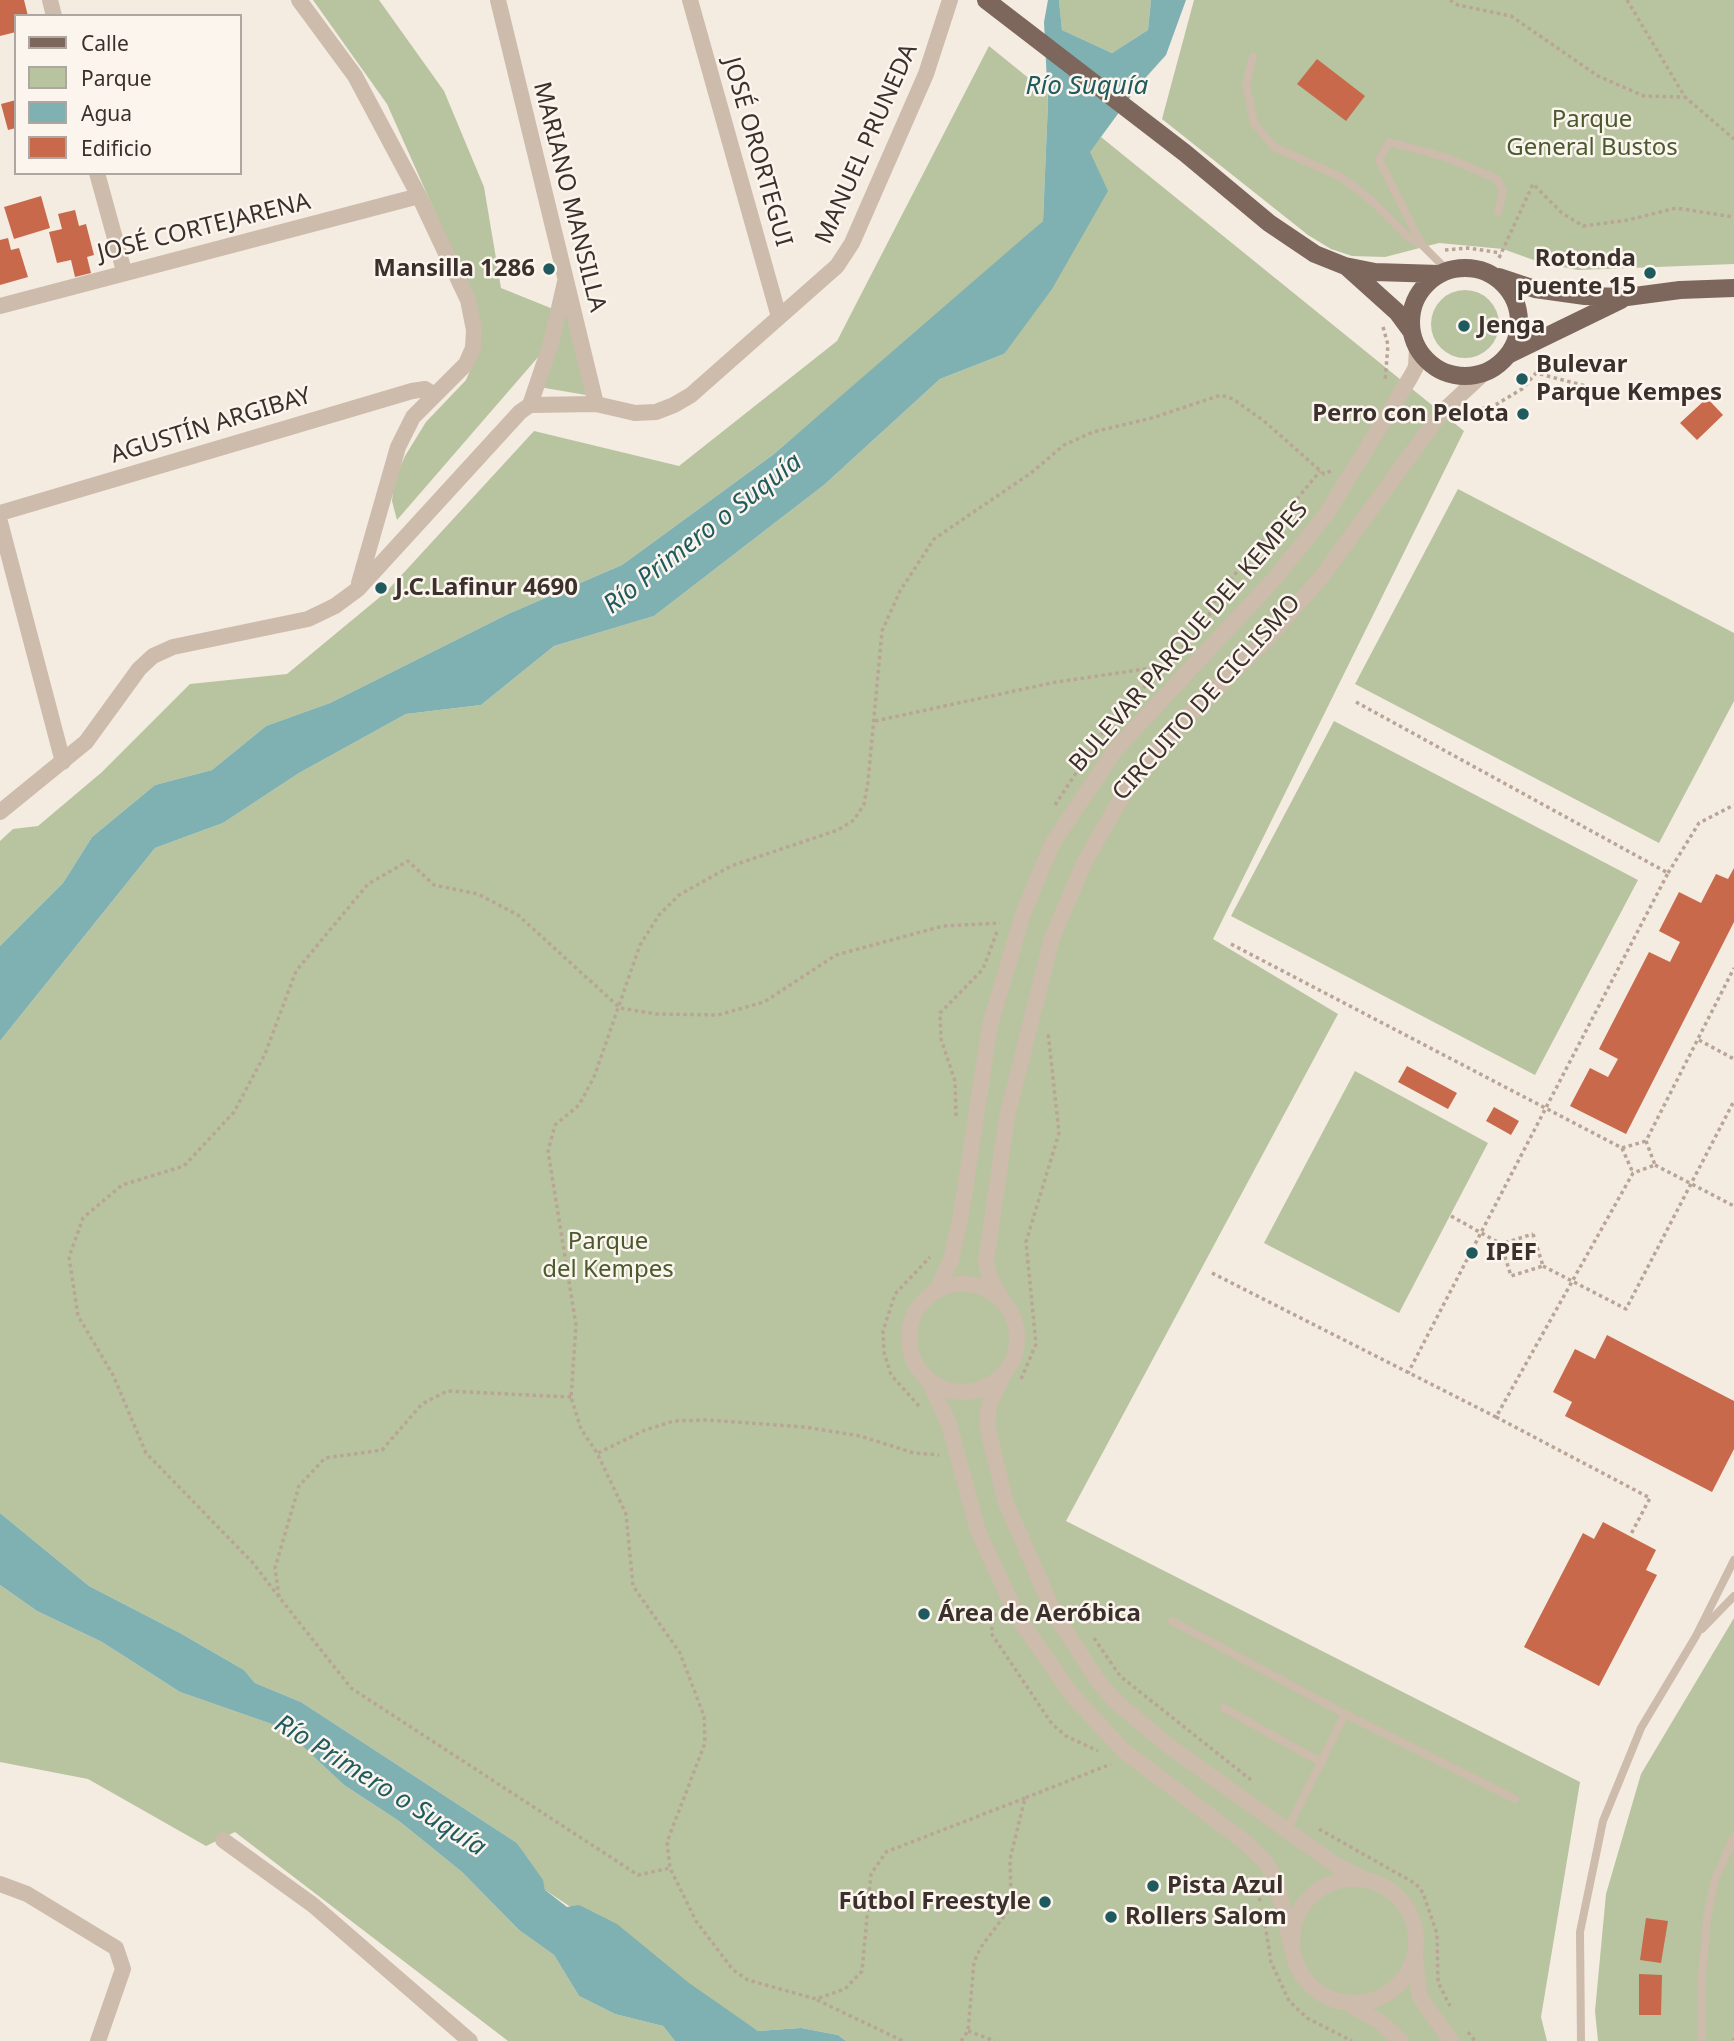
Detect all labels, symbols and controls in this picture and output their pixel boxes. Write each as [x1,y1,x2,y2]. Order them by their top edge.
legend [14,14,242,175]
text: Calle [81,29,129,57]
street label: MANUEL PRUNEDA [810,39,924,249]
street label: JOSÉ ORORTEGUI [716,54,798,250]
text: Parque [81,64,151,92]
water label: Río Suquía [1026,71,1148,103]
street label: MARIANO MANSILLA [526,79,612,315]
text: Agua [81,99,132,127]
park label: Parque General Bustos [1506,106,1678,162]
text: Edificio [81,134,152,162]
street label: JOSÉ CORTEJARENA [95,188,313,268]
place label: Rotonda puente 15 [1517,245,1636,301]
place label: Mansilla 1286 [373,255,535,283]
marker: Mansilla 1286 [541,261,557,277]
marker: Rotonda puente 15 [1642,265,1658,281]
place label: Jenga [1478,312,1545,340]
marker: Jenga [1456,318,1472,334]
place label: Bulevar Parque Kempes [1536,351,1722,407]
marker: Bulevar Parque Kempes [1514,371,1530,387]
street label: AGUSTÍN ARGIBAY [107,382,315,470]
place label: Perro con Pelota [1312,400,1509,428]
marker: Perro con Pelota [1515,406,1531,422]
water label: Río Primero o Suquía [598,447,808,621]
street label: BULEVAR PARQUE DEL KEMPES [1064,496,1314,778]
place label: J.C.Lafinur 4690 [395,574,578,602]
marker: J.C.Lafinur 4690 [373,580,389,596]
street label: CIRCUITO DE CICLISMO [1107,589,1307,807]
park label: Parque del Kempes [542,1228,674,1284]
place label: IPEF [1486,1239,1537,1267]
marker: IPEF [1464,1245,1480,1261]
place label: Área de Aeróbica [938,1600,1141,1628]
marker: Área de Aeróbica [916,1606,932,1622]
water label: Río Primero o Suquía [269,1708,491,1864]
place label: Pista Azul [1167,1872,1283,1900]
marker: Pista Azul [1145,1878,1161,1894]
place label: Fútbol Freestyle [839,1888,1031,1916]
marker: Fútbol Freestyle [1037,1894,1053,1910]
place label: Rollers Salom [1125,1903,1287,1931]
marker: Rollers Salom [1103,1909,1119,1925]

